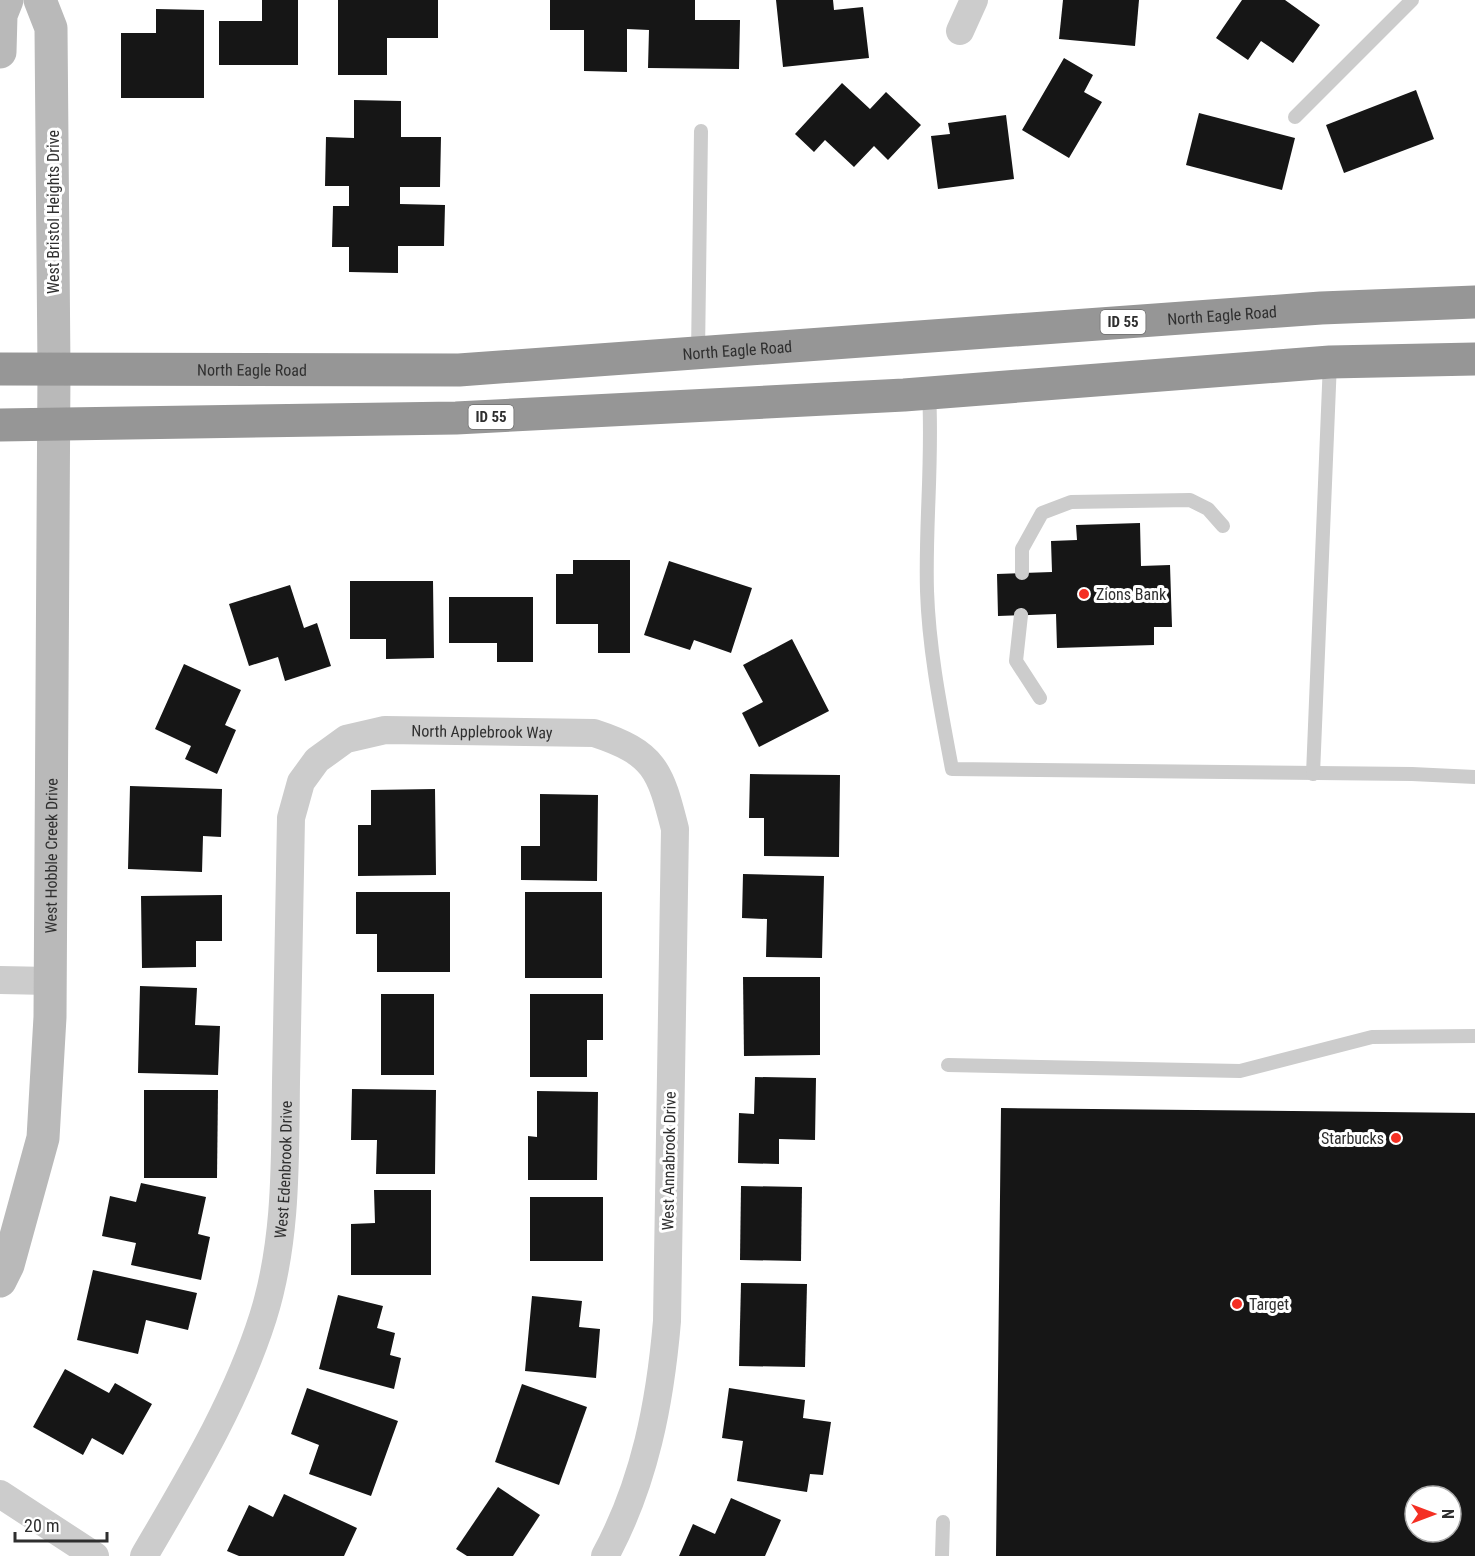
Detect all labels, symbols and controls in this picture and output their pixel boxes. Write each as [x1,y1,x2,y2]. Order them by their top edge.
street label: West Bristol Heights Drive [44,130,63,294]
street label: North Eagle Road [1167,302,1277,329]
road number: ID 55 [1100,310,1146,334]
street label: North Eagle Road [682,337,793,363]
street label: North Eagle Road [197,360,307,379]
road number: ID 55 [468,405,514,429]
place label: Zions Bank [1096,585,1167,604]
marker: Zions Bank [1077,587,1091,601]
street label: North Applebrook Way [411,721,553,742]
street label: West Hobble Creek Drive [41,778,61,934]
street label: West Annabrook Drive [658,1091,680,1231]
street label: West Edenbrook Drive [270,1101,295,1239]
place label: Starbucks [1321,1129,1384,1148]
marker: Starbucks [1389,1131,1403,1145]
place label: Target [1249,1295,1289,1314]
marker: Target [1230,1297,1244,1311]
north arrow [1403,1484,1463,1544]
scale bar [15,1505,106,1543]
text: N [1438,1509,1457,1519]
text: 20 m [24,1515,59,1536]

